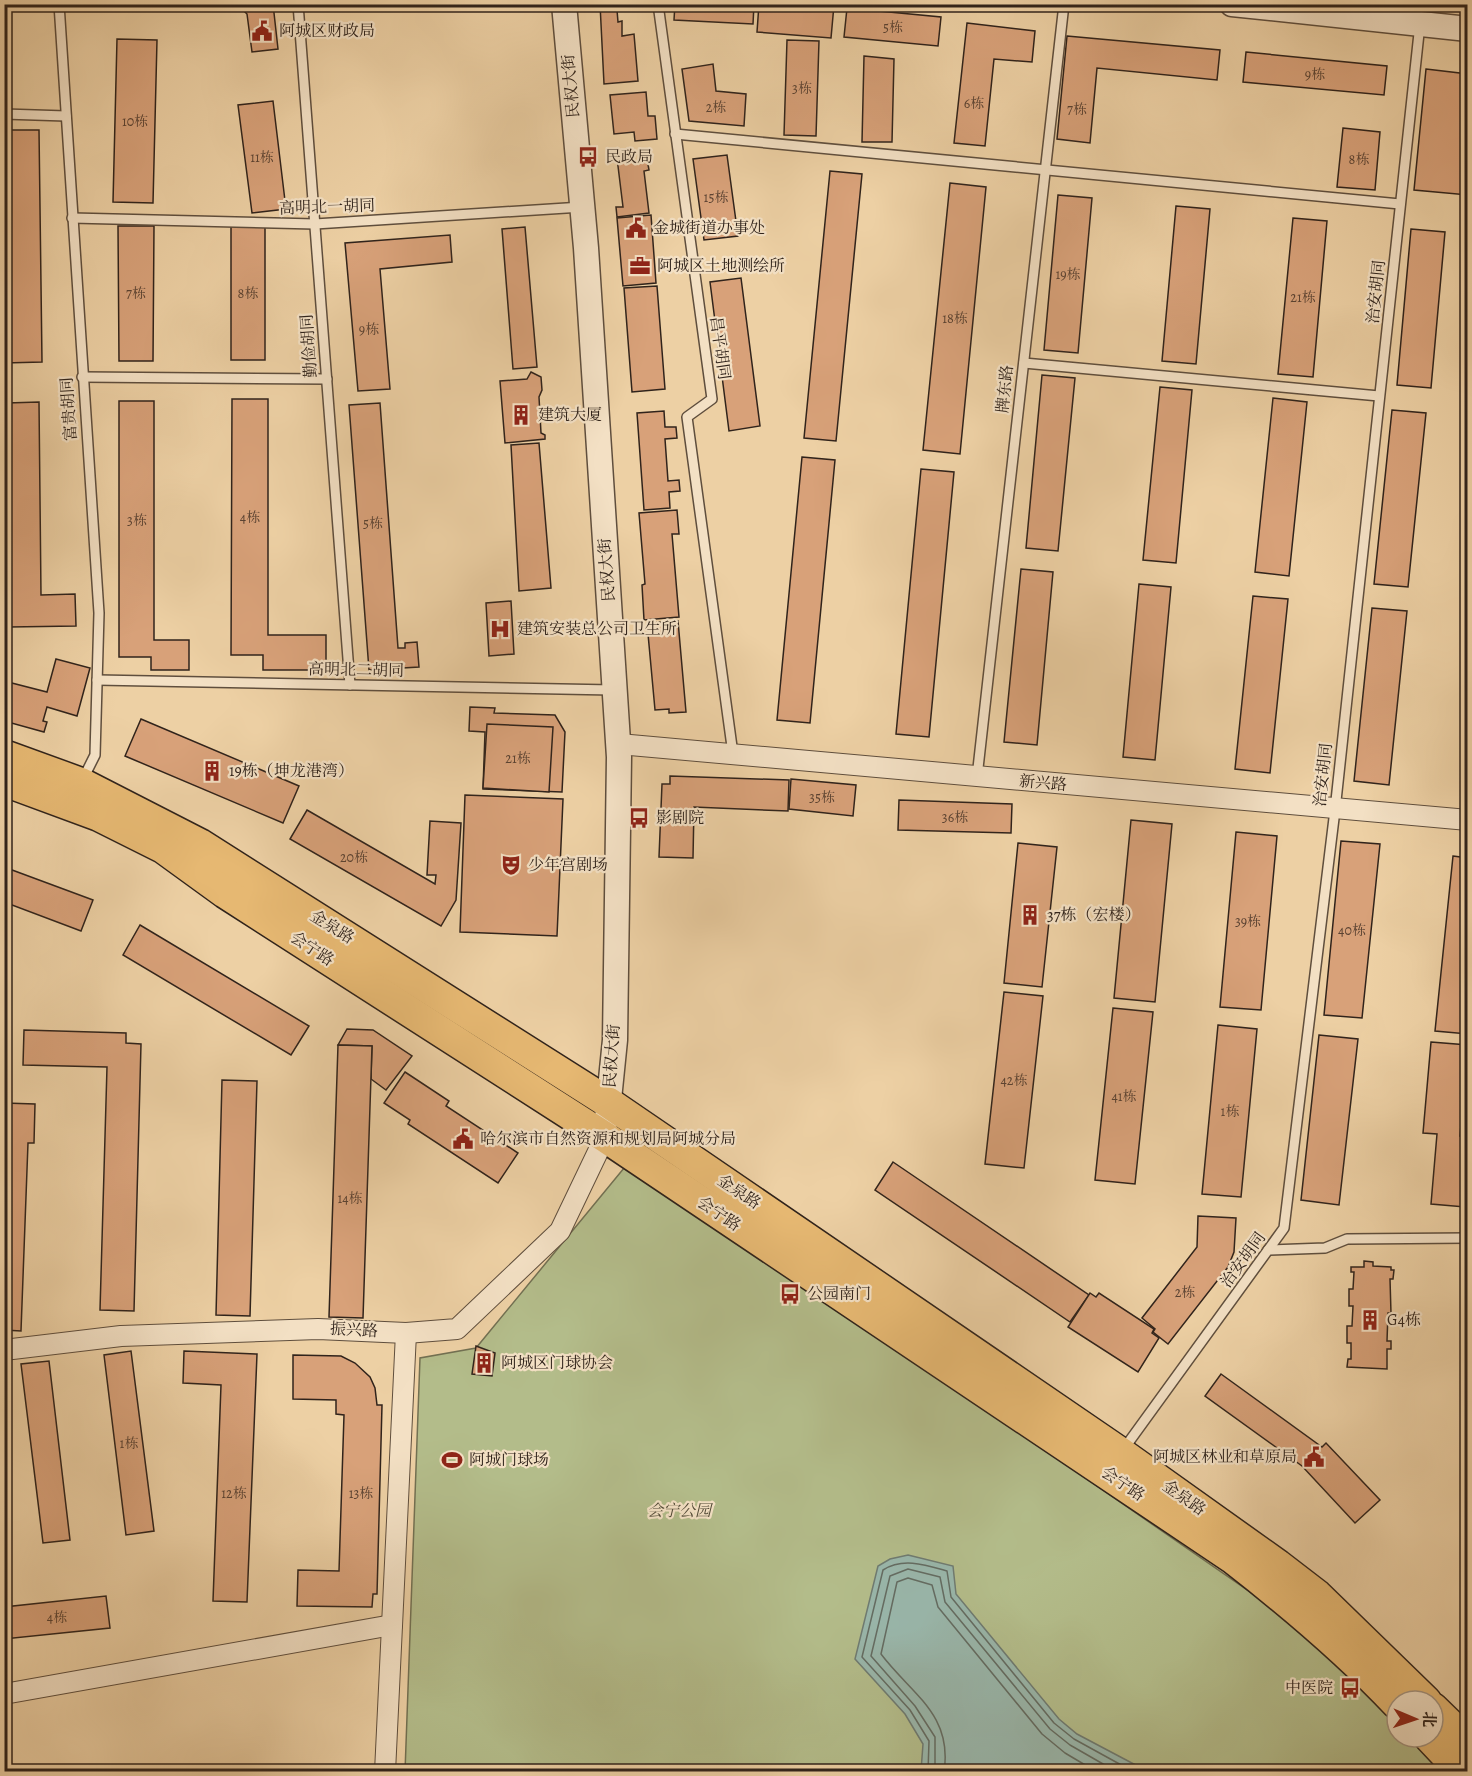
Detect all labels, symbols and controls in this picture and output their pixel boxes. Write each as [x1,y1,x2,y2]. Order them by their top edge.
house number: 5栋 [883,18,903,37]
public building icon: 阿城区财政局 [250,19,274,43]
place label: 阿城区财政局 [279,20,375,42]
street label: 民权大街 [557,53,585,119]
house number: 9栋 [1305,65,1325,84]
house number: 3栋 [792,79,812,98]
house number: 6栋 [964,94,984,113]
house number: 2栋 [706,98,726,117]
house number: 7栋 [1067,100,1087,119]
house number: 10栋 [122,112,148,131]
bus stop icon: 民政局 [576,145,600,169]
place label: 民政局 [605,146,653,168]
house number: 11栋 [250,148,274,167]
house number: 8栋 [1349,150,1369,169]
house number: 15栋 [704,188,728,207]
street label: 高明北一胡同 [279,194,375,220]
public building icon: 金城街道办事处 [624,216,648,240]
place label: 金城街道办事处 [653,217,765,239]
office icon: 阿城区土地测绘所 [628,254,652,278]
place label: 阿城区土地测绘所 [657,255,785,277]
street label: 治安胡同 [1362,259,1390,325]
house number: 19栋 [1055,265,1081,284]
house number: 7栋 [126,284,146,303]
house number: 8栋 [238,284,258,303]
house number: 21栋 [1290,288,1316,307]
house number: 18栋 [942,309,968,328]
street label: 勤俭胡同 [296,313,322,379]
street label: 昌平胡同 [705,315,735,381]
house number: 9栋 [359,320,379,339]
street label: 牌东路 [992,364,1018,414]
street label: 富贵胡同 [56,376,82,442]
building icon: 建筑大厦 [509,403,533,427]
place label: 建筑大厦 [538,404,602,426]
house number: 4栋 [240,508,260,527]
house number: 3栋 [127,511,147,530]
house number: 5栋 [363,514,383,533]
street label: 民权大街 [594,537,620,603]
hospital icon: 建筑安装总公司卫生所 [488,617,512,641]
place label: 建筑安装总公司卫生所 [517,618,677,640]
street label: 高明北二胡同 [308,658,404,682]
street label: 治安胡同 [1309,742,1337,808]
house number: 21栋 [505,749,531,768]
building icon: 19栋（坤龙港湾） [200,759,224,783]
place label: 19栋（坤龙港湾） [229,760,354,782]
street label: 新兴路 [1018,770,1068,796]
house number: 35栋 [809,788,835,807]
bus stop icon: 影剧院 [627,806,651,830]
place label: 影剧院 [656,807,704,829]
house number: 36栋 [942,808,968,827]
house number: 20栋 [340,848,368,867]
theatre icon: 少年宫剧场 [499,853,523,877]
place label: 少年宫剧场 [528,854,608,876]
building icon: 37栋（宏楼） [1018,903,1042,927]
place label: 37栋（宏楼） [1047,904,1140,926]
street label: 金泉路 [306,905,358,949]
house number: 39栋 [1235,912,1261,931]
house number: 40栋 [1338,921,1366,940]
street label: 会宁路 [286,927,338,971]
street label: 民权大街 [599,1023,625,1089]
house number: 42栋 [1001,1071,1028,1090]
house number: 41栋 [1111,1087,1137,1106]
house number: 1栋 [1221,1102,1239,1121]
public building icon: 哈尔滨市自然资源和规划局阿城分局 [451,1127,475,1151]
place label: 哈尔滨市自然资源和规划局阿城分局 [480,1128,736,1150]
street label: 金泉路 [713,1169,765,1215]
house number: 14栋 [337,1189,363,1208]
street label: 会宁路 [693,1191,745,1237]
street label: 治安胡同 [1215,1228,1271,1292]
bus stop icon: 公园南门 [778,1282,802,1306]
place label: 公园南门 [807,1283,871,1305]
house number: 2栋 [1175,1283,1195,1302]
building icon: G4栋 [1358,1308,1382,1332]
place label: G4栋 [1387,1309,1421,1331]
street label: 振兴路 [329,1318,379,1342]
building icon: 阿城区门球协会 [472,1351,496,1375]
place label: 阿城区门球协会 [501,1352,613,1374]
house number: 1栋 [120,1434,138,1453]
public building icon: 阿城区林业和草原局 [1302,1445,1326,1469]
place label: 阿城区林业和草原局 [1153,1446,1297,1468]
sports icon: 阿城门球场 [440,1448,464,1472]
place label: 阿城门球场 [469,1449,549,1471]
street label: 会宁路 [1097,1461,1149,1507]
street label: 金泉路 [1158,1475,1210,1521]
house number: 12栋 [221,1484,247,1503]
house number: 13栋 [349,1484,373,1503]
park label: 会宁公园 [647,1500,714,1522]
house number: 4栋 [47,1608,67,1627]
bus stop icon: 中医院 [1338,1676,1362,1700]
place label: 中医院 [1285,1677,1333,1699]
north arrow [1385,1689,1445,1749]
text: 北 [1418,1711,1440,1728]

